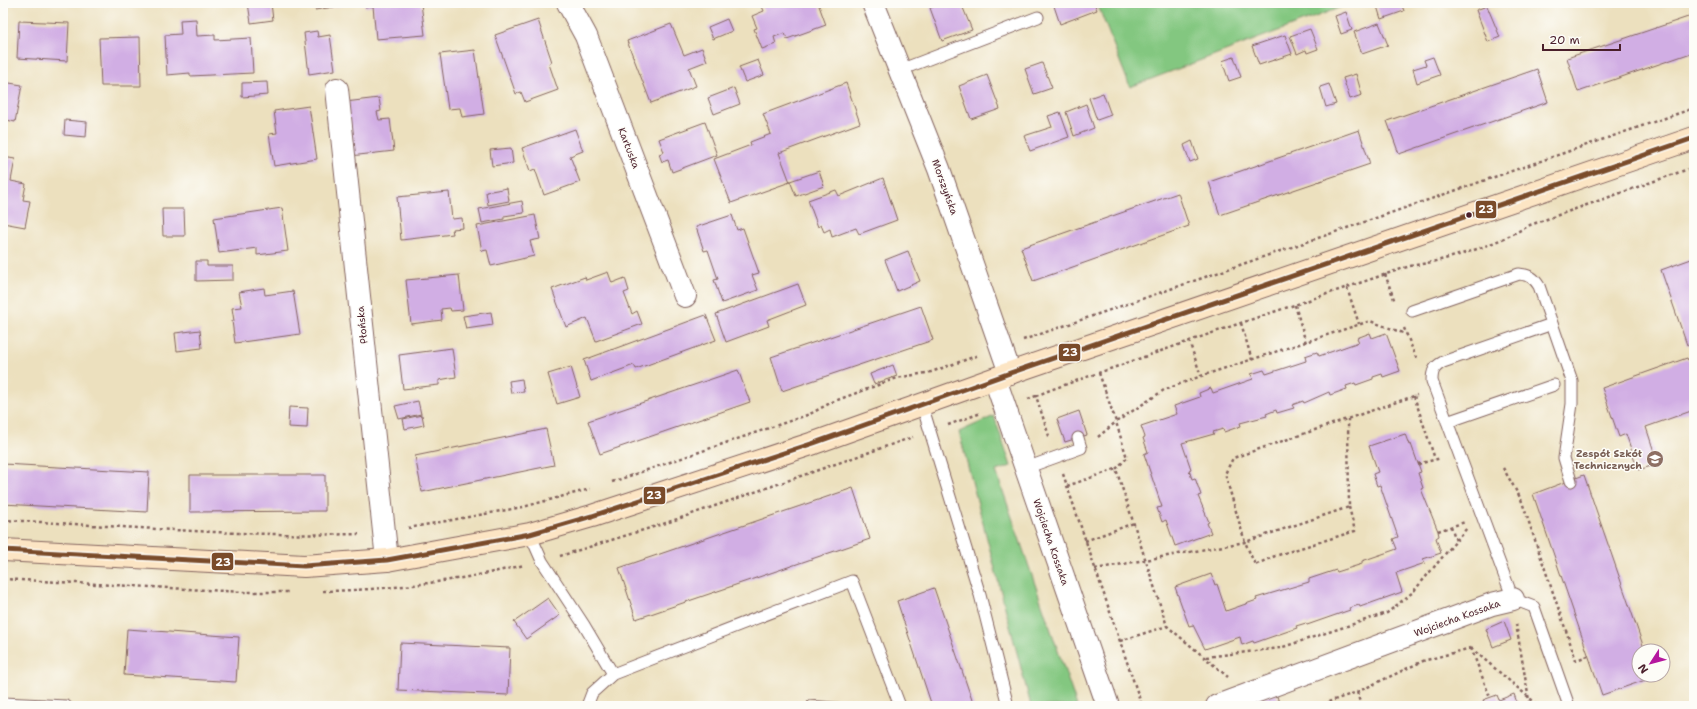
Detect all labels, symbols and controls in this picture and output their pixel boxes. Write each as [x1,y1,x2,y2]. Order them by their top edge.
scale bar [1543,26,1620,52]
text: 20 m [1549,32,1580,48]
street label: Kartuska [615,126,643,171]
street label: Morszyńska [929,157,961,217]
line badge: 23 [1475,200,1497,219]
text: 23 [1478,202,1494,217]
unlabelled marker [1464,210,1474,220]
street label: Płońska [353,305,370,345]
line badge: 23 [1058,343,1081,362]
text: 23 [1062,345,1078,360]
place label: Zespół Szkół Technicznych [1574,447,1642,472]
school or university icon: Zespół Szkół Technicznych [1645,449,1665,469]
line badge: 23 [643,486,666,505]
text: 23 [646,488,662,503]
street label: Wojciecha Kossaka [1030,497,1072,588]
line badge: 23 [211,552,234,571]
text: 23 [215,555,231,570]
street label: Wojciecha Kossaka [1412,596,1503,640]
north arrow [1631,643,1671,683]
text: N [1635,660,1652,677]

